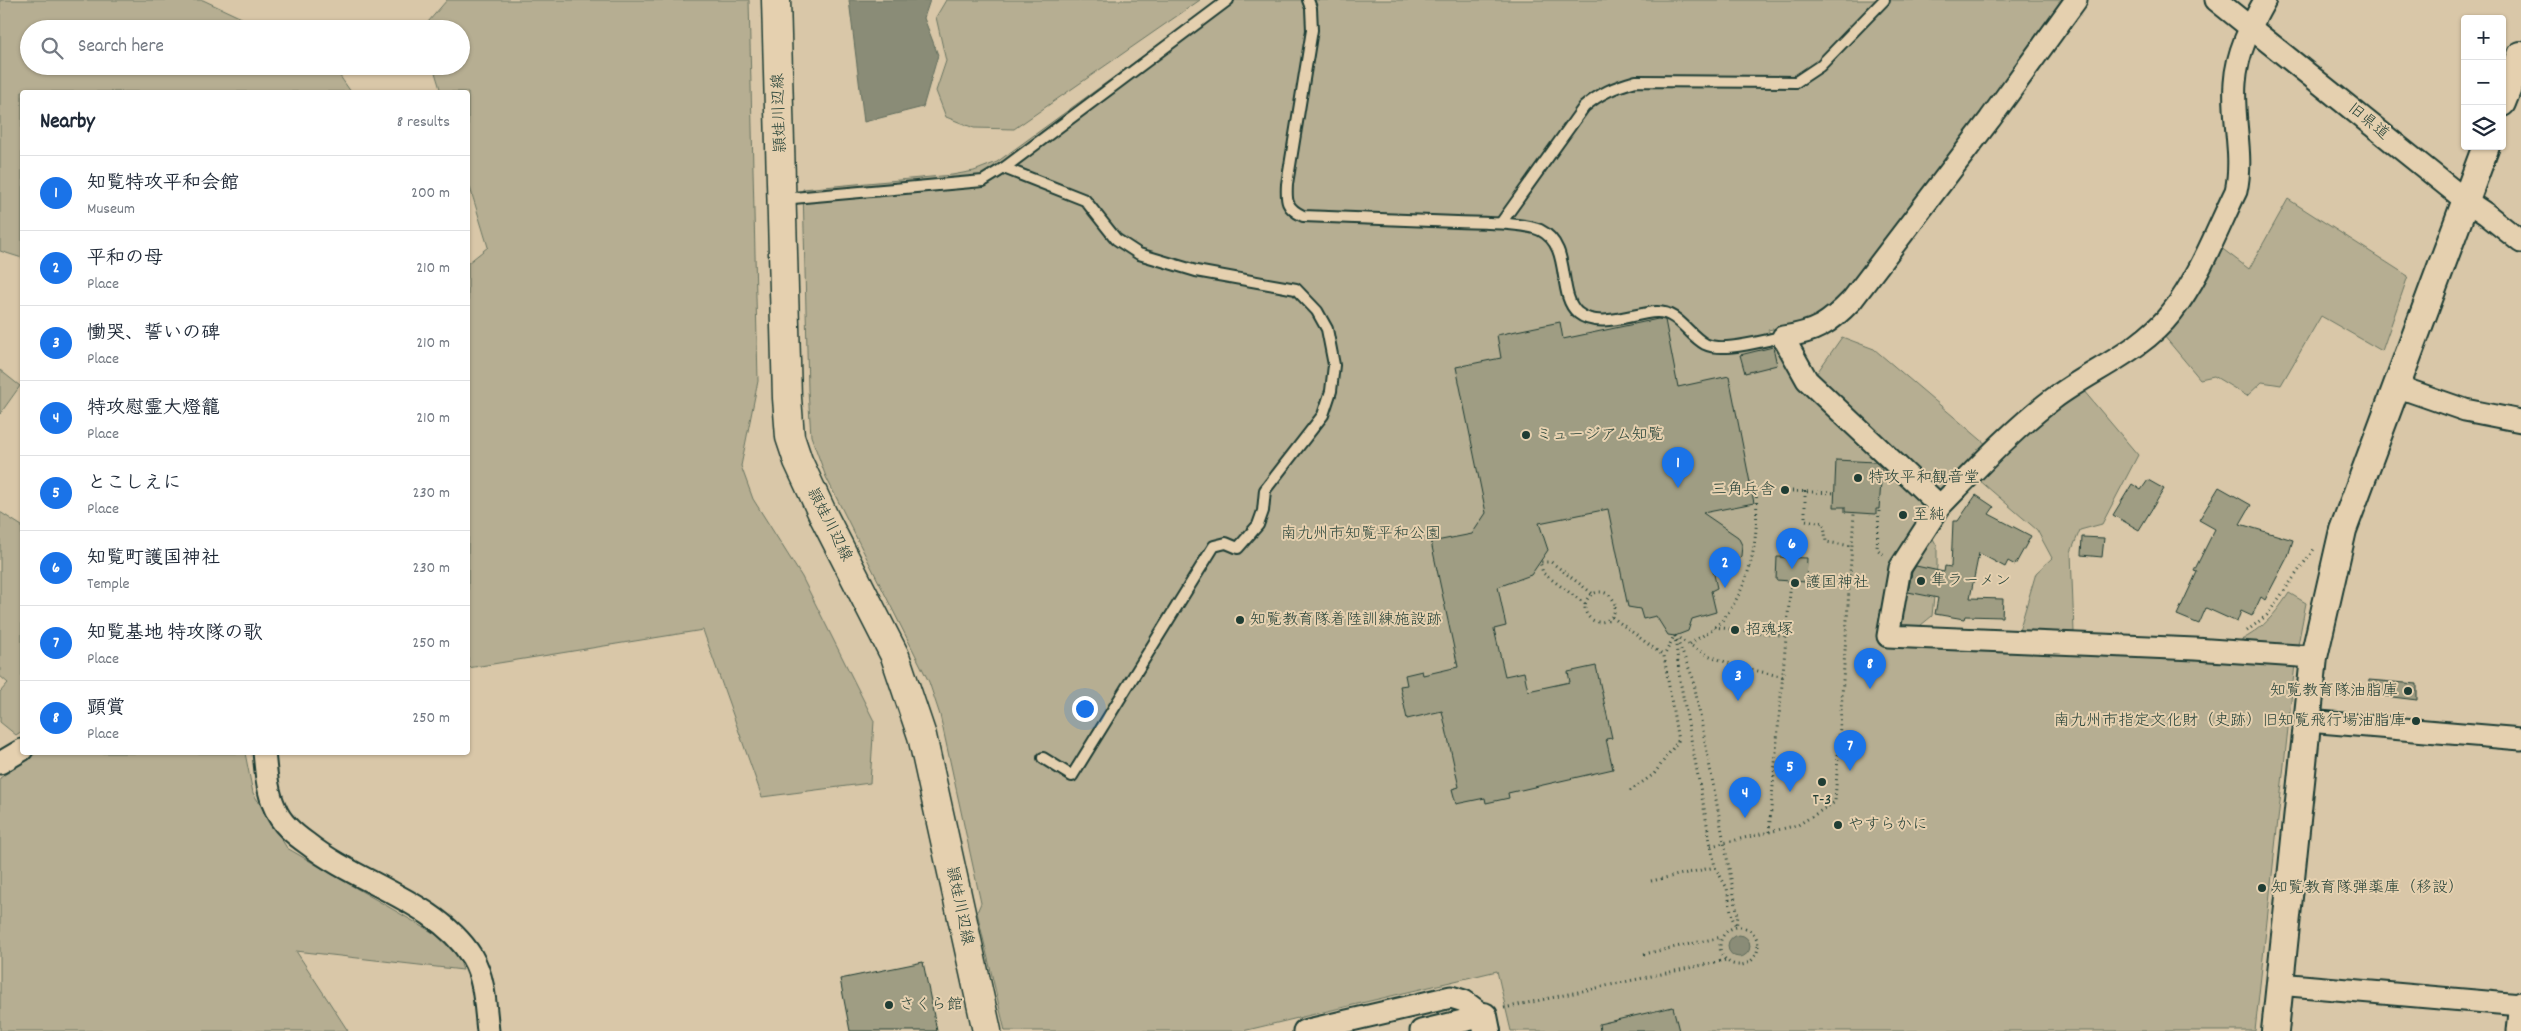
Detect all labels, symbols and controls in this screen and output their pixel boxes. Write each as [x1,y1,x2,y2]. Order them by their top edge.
map controls [2461,15,2506,150]
button: + [2461,15,2506,60]
search box [20,20,470,75]
icon: search [38,34,66,62]
text: Search here [78,34,164,61]
button: − [2461,60,2506,105]
street label: 頴娃川辺線 [767,73,793,153]
street label: 旧県道 [2342,98,2394,146]
button: layers [2461,105,2506,150]
text: Nearby [40,108,95,138]
text: 8 results [397,111,450,134]
text: 知覧特攻平和会館 [87,171,239,198]
text: 1 [54,182,58,205]
text: 200 m [411,182,450,205]
text: Museum [87,198,135,221]
text: 平和の母 [87,246,163,273]
text: 2 [53,257,60,280]
text: 210 m [416,257,450,280]
text: Place [87,273,119,296]
text: 慟哭、誓いの碑 [87,321,220,348]
text: 3 [52,332,60,355]
text: 210 m [416,332,450,355]
text: Place [87,348,119,371]
text: 特攻慰霊大燈籠 [87,396,220,423]
text: 4 [53,407,59,430]
text: 210 m [416,407,450,430]
text: Place [87,423,119,446]
place label: ミュージアム知覧 [1536,424,1664,447]
marker: ミュージアム知覧 [1520,429,1532,441]
pin: 1 [1662,447,1694,488]
place label: 特攻平和観音堂 [1868,467,1980,490]
text: とこしえに [87,471,181,498]
marker: 特攻平和観音堂 [1852,472,1864,484]
place label: 三角兵舎 [1711,479,1775,502]
text: 5 [52,482,60,505]
text: 230 m [413,482,450,505]
street label: 頴娃川辺線 [801,484,857,566]
marker: 三角兵舎 [1779,484,1791,496]
text: Place [87,498,119,521]
place label: 至純 [1913,504,1945,527]
marker: 至純 [1897,509,1909,521]
park label: 南九州市知覧平和公園 [1281,523,1441,546]
pin: 6 [1776,528,1808,569]
text: 知覧町護国神社 [87,546,220,573]
pin: 2 [1709,547,1741,588]
text: 6 [52,557,60,580]
text: 230 m [413,557,450,580]
place label: 隼ラーメン [1931,570,2011,593]
place label: 護国神社 [1805,572,1869,595]
text: Temple [87,573,130,596]
marker: 隼ラーメン [1915,575,1927,587]
marker: 護国神社 [1789,577,1801,589]
place label: 知覧教育隊着陸訓練施設跡 [1250,609,1442,632]
marker: 知覧教育隊着陸訓練施設跡 [1234,614,1246,626]
place label: 招魂塚 [1745,619,1793,642]
text: 知覧基地 特攻隊の歌 [87,621,262,648]
marker: 招魂塚 [1729,624,1741,636]
text: 7 [53,632,59,655]
text: 250 m [412,632,450,655]
text: Place [87,648,119,671]
pin: 8 [1854,648,1886,689]
pin: 3 [1722,660,1754,701]
place label: 知覧教育隊油脂庫 [2270,680,2398,703]
marker: 知覧教育隊油脂庫 [2402,685,2414,697]
text: 顕賞 [87,696,125,723]
your location [1072,696,1098,722]
text: 8 [53,707,59,730]
text: 250 m [412,707,450,730]
place label: 南九州市指定文化財（史跡）旧知覧飛行場油脂庫 [2054,710,2406,733]
marker: 南九州市指定文化財（史跡）旧知覧飛行場油脂庫 [2410,715,2422,727]
text: Place [87,723,119,746]
pin: 7 [1834,730,1866,771]
pin: 5 [1774,751,1806,792]
marker: T-3 [1816,776,1828,788]
pin: 4 [1729,777,1761,818]
place label: T-3 [1813,789,1831,812]
place label: やすらかに [1848,814,1928,837]
marker: やすらかに [1832,819,1844,831]
street label: 頴娃川辺線 [939,864,979,948]
place label: 知覧教育隊弾薬庫（移設） [2272,877,2464,900]
marker: 知覧教育隊弾薬庫（移設） [2256,882,2268,894]
place label: さくら館 [899,994,963,1017]
marker: さくら館 [883,999,895,1011]

